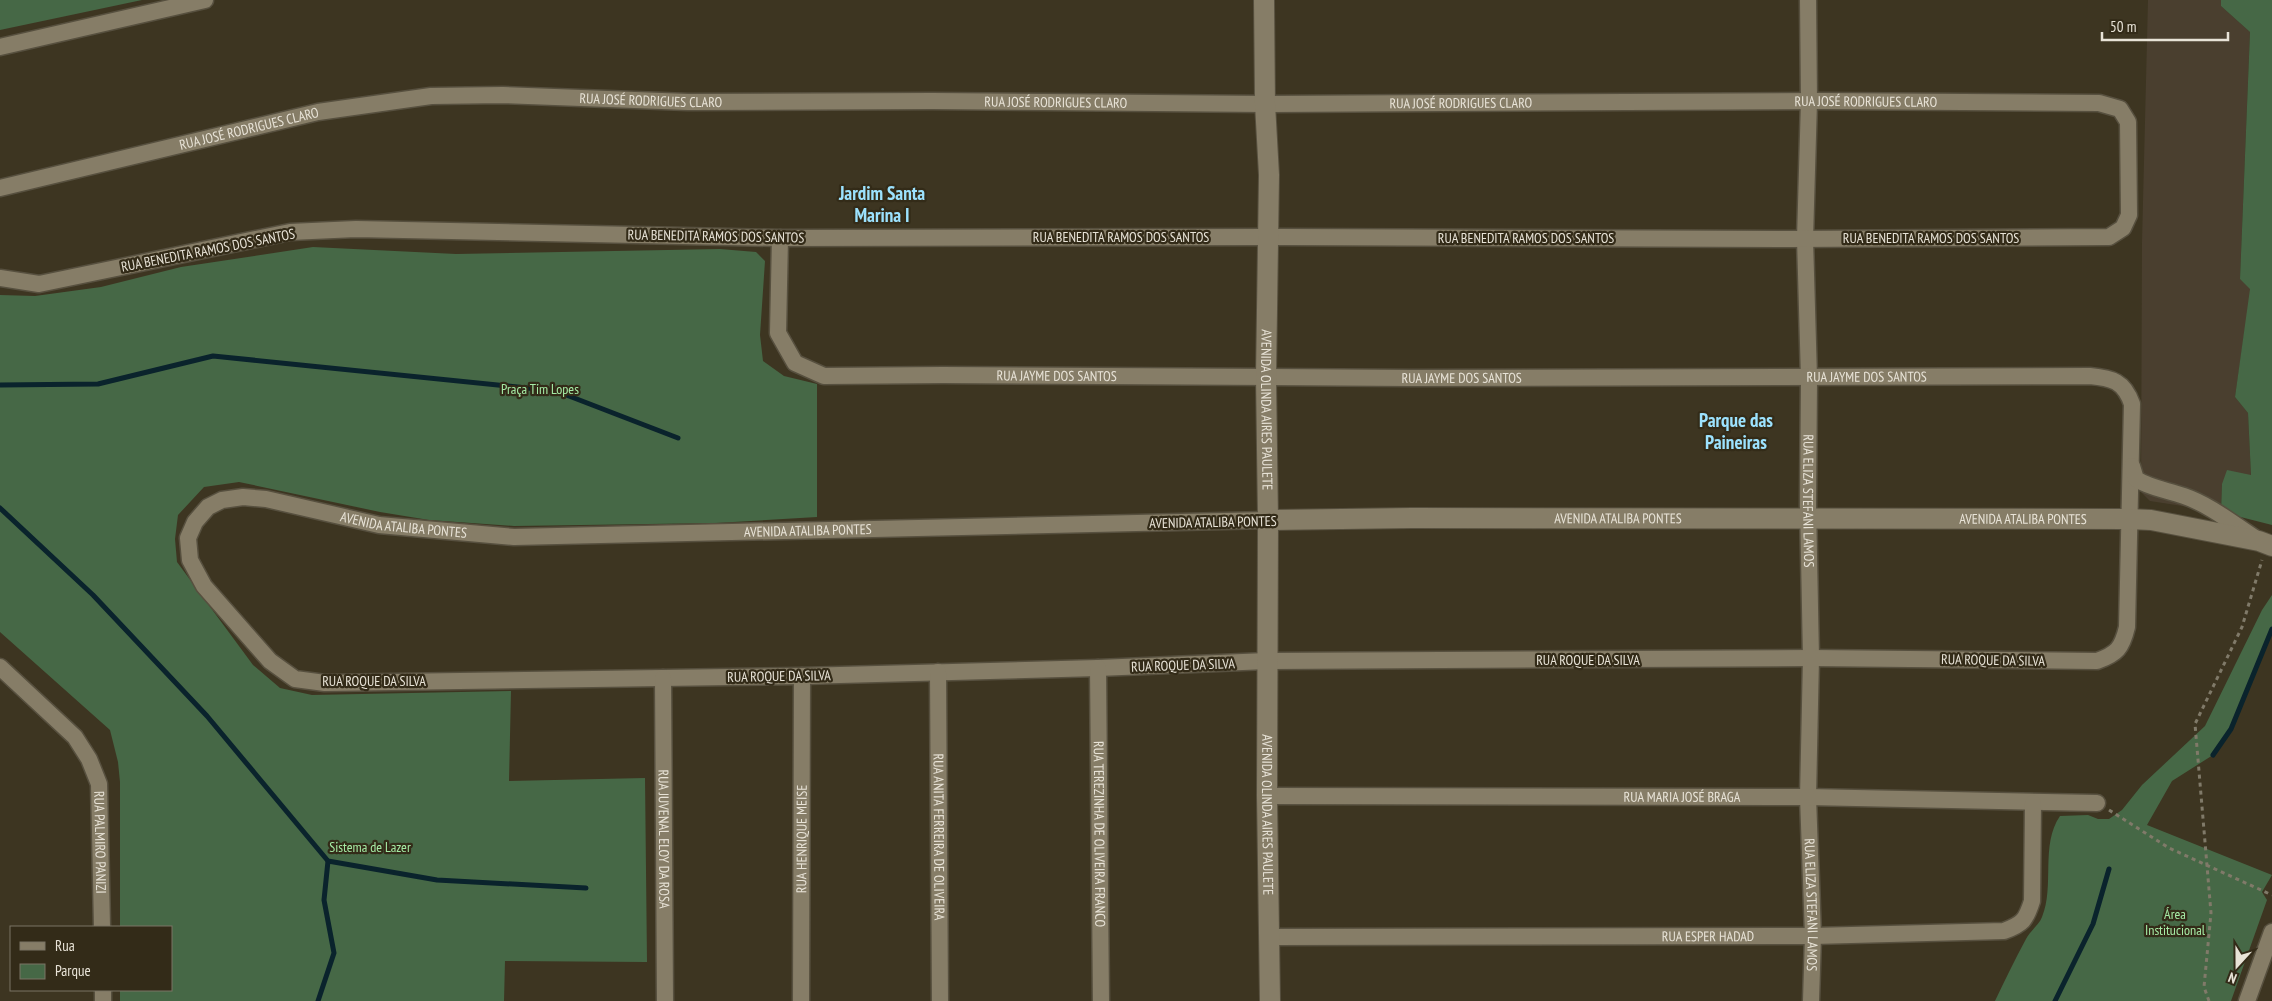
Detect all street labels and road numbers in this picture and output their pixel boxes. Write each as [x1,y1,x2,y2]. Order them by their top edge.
street label: RUA JOSÉ RODRIGUES CLARO [579,89,722,111]
street label: RUA JOSÉ RODRIGUES CLARO [984,92,1128,112]
street label: RUA JOSÉ RODRIGUES CLARO [1794,92,1937,111]
street label: RUA JOSÉ RODRIGUES CLARO [1389,94,1532,112]
street label: RUA JOSÉ RODRIGUES CLARO [177,103,321,154]
street label: RUA BENEDITA RAMOS DOS SANTOS [120,224,296,276]
street label: RUA BENEDITA RAMOS DOS SANTOS [628,225,804,247]
street label: RUA BENEDITA RAMOS DOS SANTOS [1033,228,1209,246]
street label: RUA BENEDITA RAMOS DOS SANTOS [1438,229,1614,247]
street label: RUA BENEDITA RAMOS DOS SANTOS [1843,229,2019,247]
street label: AVENIDA OLINDA AIRES PAULETE [1257,329,1277,490]
street label: RUA JAYME DOS SANTOS [997,366,1117,385]
street label: RUA JAYME DOS SANTOS [1807,367,1927,386]
street label: RUA JAYME DOS SANTOS [1402,369,1522,387]
street label: RUA ELIZA STEFANI LAMOS [1799,434,1818,568]
street label: AVENIDA ATALIBA PONTES [339,507,468,542]
street label: AVENIDA ATALIBA PONTES [1554,509,1682,527]
street label: AVENIDA ATALIBA PONTES [1959,510,2087,528]
street label: AVENIDA ATALIBA PONTES [1149,512,1277,532]
street label: AVENIDA ATALIBA PONTES [744,520,872,541]
street label: RUA ROQUE DA SILVA [1941,650,2045,670]
street label: RUA ROQUE DA SILVA [1536,651,1640,669]
street label: RUA ROQUE DA SILVA [1131,654,1236,676]
street label: RUA ROQUE DA SILVA [727,666,831,686]
street label: RUA ROQUE DA SILVA [322,672,426,690]
street label: AVENIDA OLINDA AIRES PAULETE [1258,734,1277,895]
street label: RUA TEREZINHA DE OLIVEIRA FRANCO [1090,741,1109,927]
street label: RUA ANITA FERREIRA DE OLIVEIRA [929,753,949,921]
street label: RUA JUVENAL ELOY DA ROSA [655,769,673,909]
street label: RUA HENRIQUE MEISE [792,785,811,893]
street label: RUA MARIA JOSÉ BRAGA [1624,788,1741,806]
street label: RUA PALMIRO PANIZI [90,791,110,894]
street label: RUA ELIZA STEFANI LAMOS [1800,838,1822,971]
street label: RUA ESPER HADAD [1662,927,1754,945]

